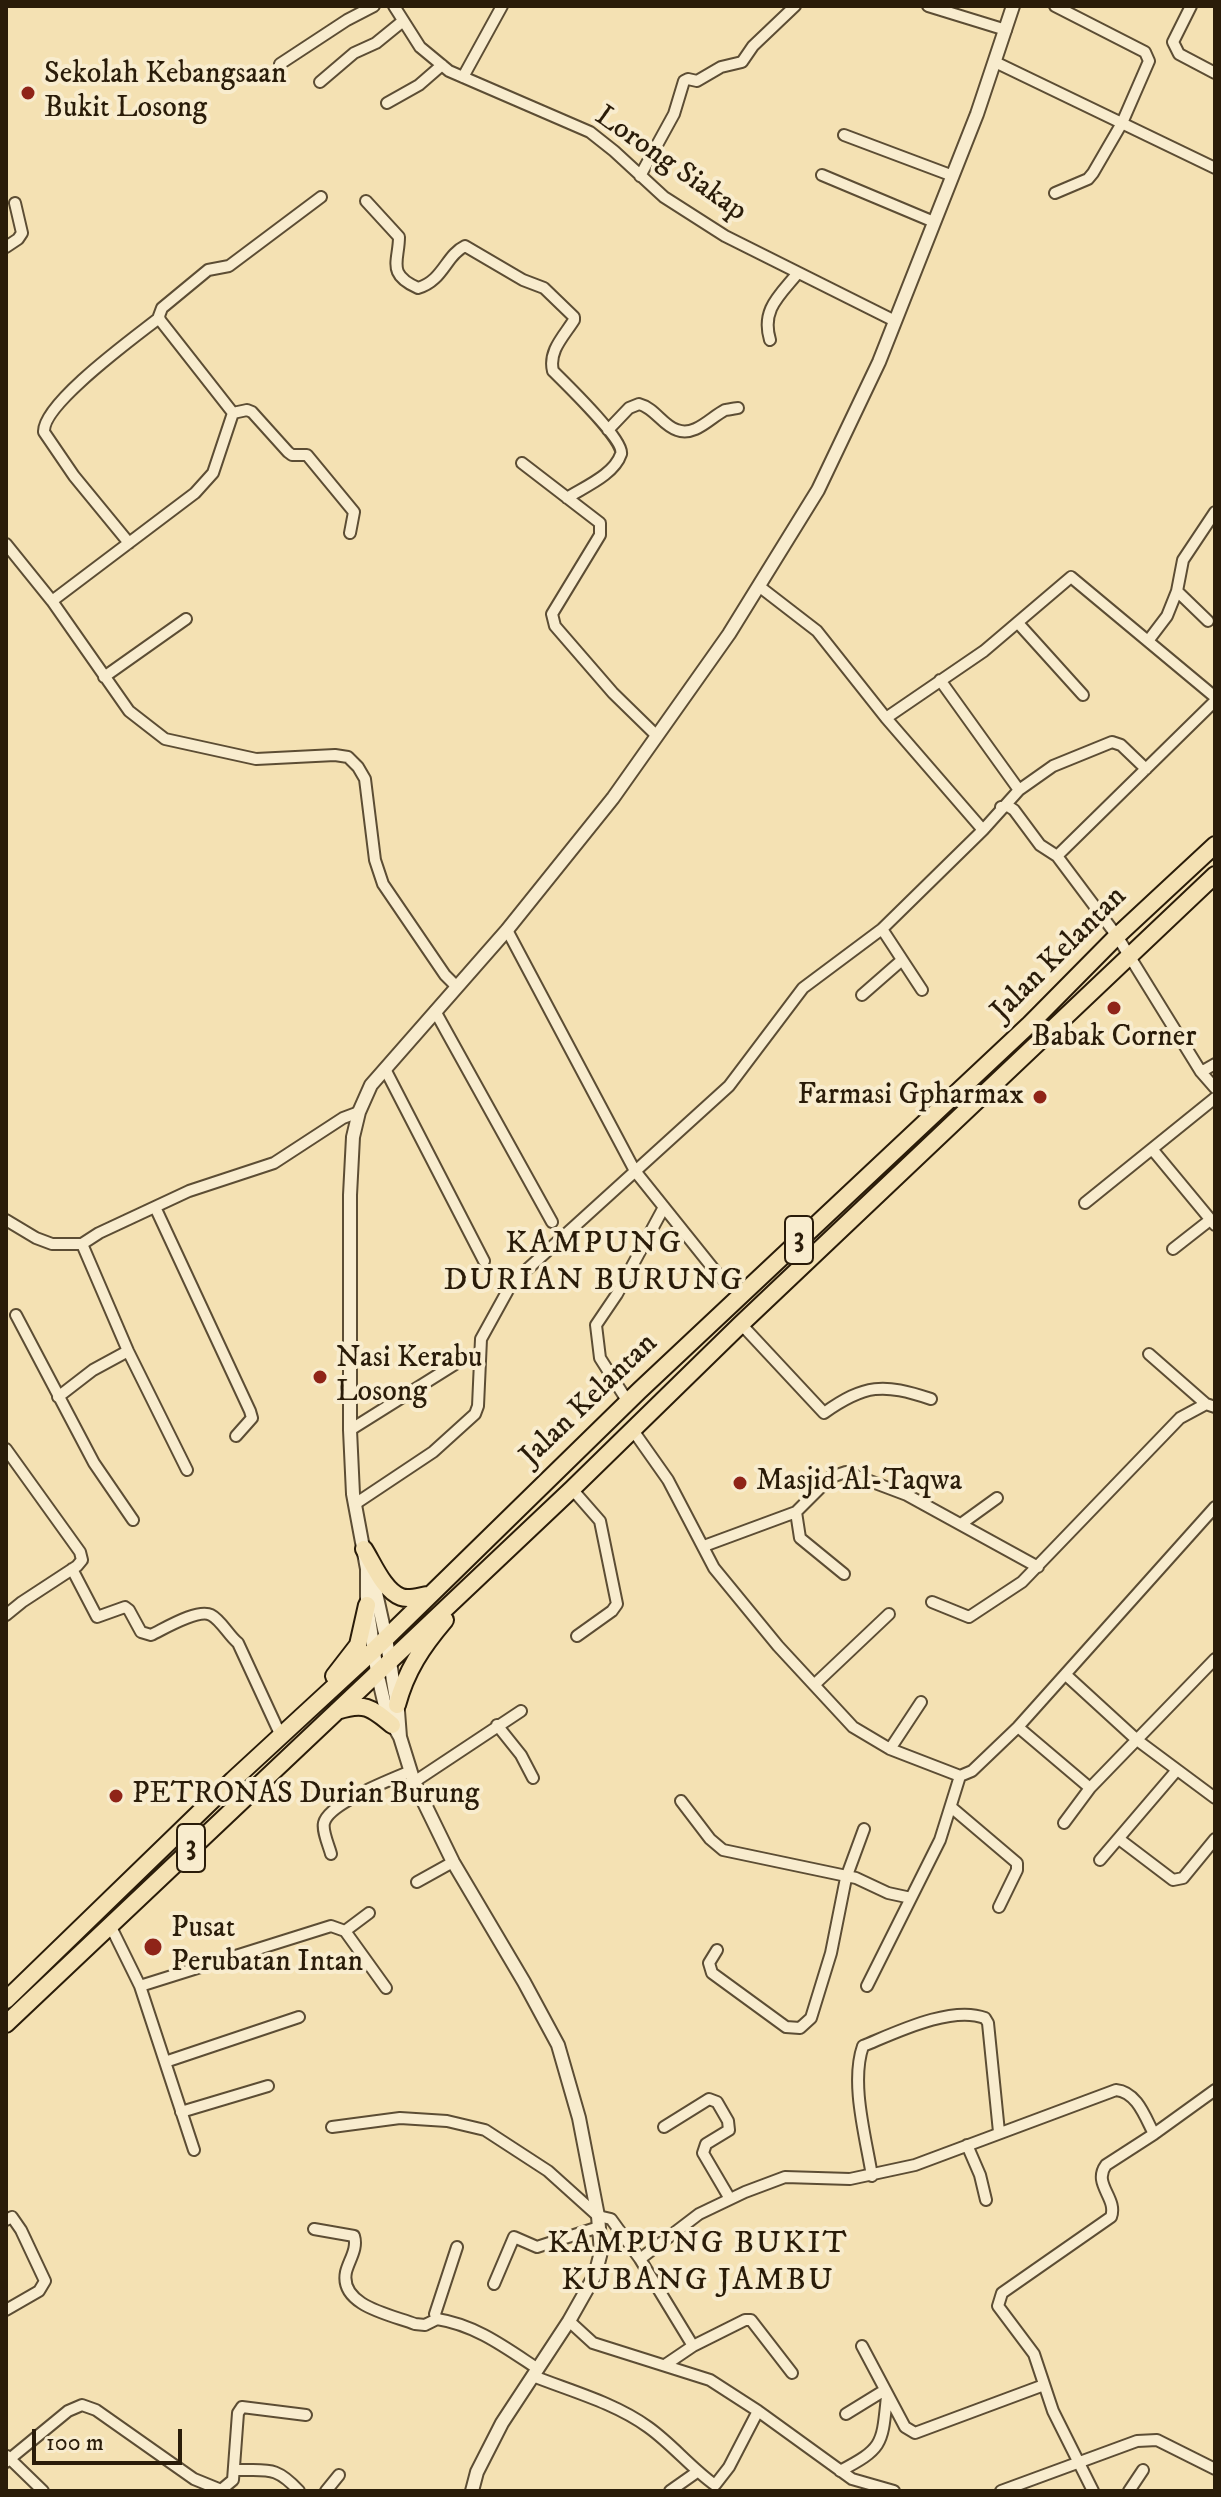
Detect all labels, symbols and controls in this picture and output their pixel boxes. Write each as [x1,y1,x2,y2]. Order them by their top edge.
place label: Sekolah Kebangsaan Bukit Losong [44,58,287,128]
marker: Sekolah Kebangsaan Bukit Losong [19,84,37,102]
street label: Lorong Siakap [587,99,753,231]
street label: Jalan Kelantan [985,880,1135,1030]
marker: Babak Corner [1105,999,1123,1017]
place label: Babak Corner [1032,1021,1196,1057]
place label: Farmasi Gpharmax [798,1079,1024,1115]
marker: Farmasi Gpharmax [1031,1088,1049,1106]
road number: 3 [785,1216,813,1264]
district label: KAMPUNG DURIAN BURUNG [444,1226,744,1301]
street label: Jalan Kelantan [514,1327,666,1475]
place label: Nasi Kerabu Losong [336,1342,482,1412]
marker: Nasi Kerabu Losong [311,1368,329,1386]
place label: Masjid Al-Taqwa [756,1465,962,1501]
marker: Masjid Al-Taqwa [731,1474,749,1492]
place label: PETRONAS Durian Burung [132,1778,479,1814]
marker: PETRONAS Durian Burung [107,1787,125,1805]
road number: 3 [177,1824,205,1872]
place label: Pusat Perubatan Intan [171,1912,363,1982]
marker: Pusat Perubatan Intan [142,1936,164,1958]
district label: KAMPUNG BUKIT KUBANG JAMBU [547,2226,849,2301]
scale bar [36,2413,186,2463]
text: 100 m [46,2428,104,2458]

